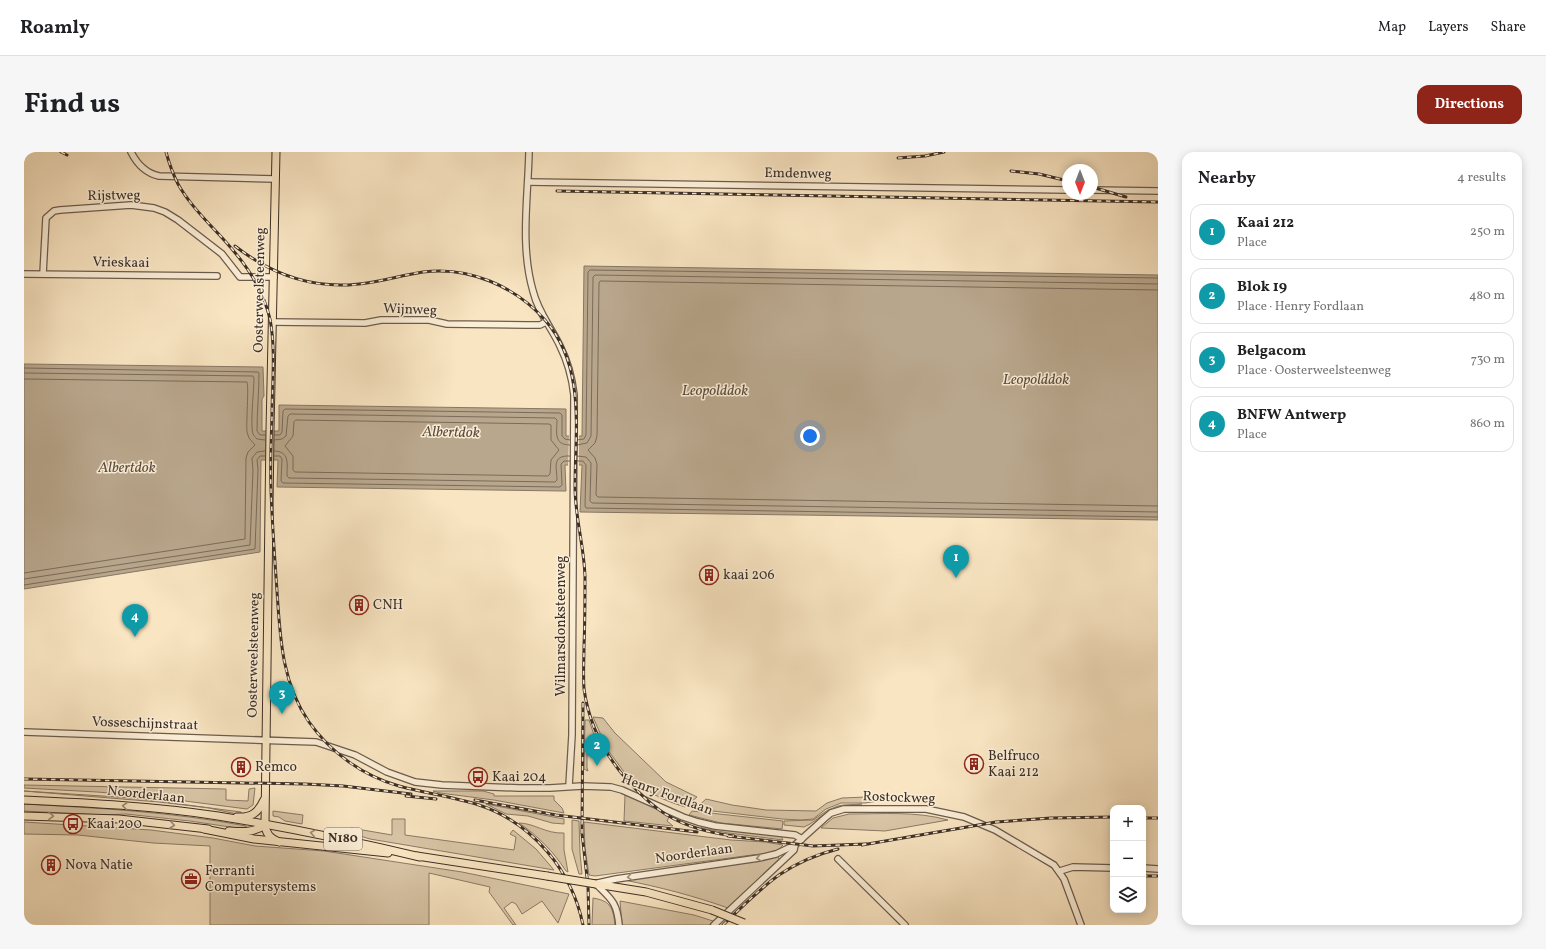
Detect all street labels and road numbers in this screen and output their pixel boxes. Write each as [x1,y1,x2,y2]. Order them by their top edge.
street label: Emdenweg [764,164,832,184]
street label: Rijstweg [87,186,141,206]
street label: Oosterweelsteenweg [249,227,271,353]
street label: Vrieskaai [92,253,150,273]
street label: Wijnweg [383,300,437,320]
street label: Wilmarsdonksteenweg [552,556,571,696]
street label: Oosterweelsteenweg [243,592,265,718]
street label: Vosseschijnstraat [91,713,199,735]
street label: Henry Fordlaan [619,770,715,820]
street label: Noorderlaan [106,781,186,809]
street label: Rostockweg [862,787,936,809]
road number: N180 [324,828,362,850]
street label: Noorderlaan [654,839,734,869]

